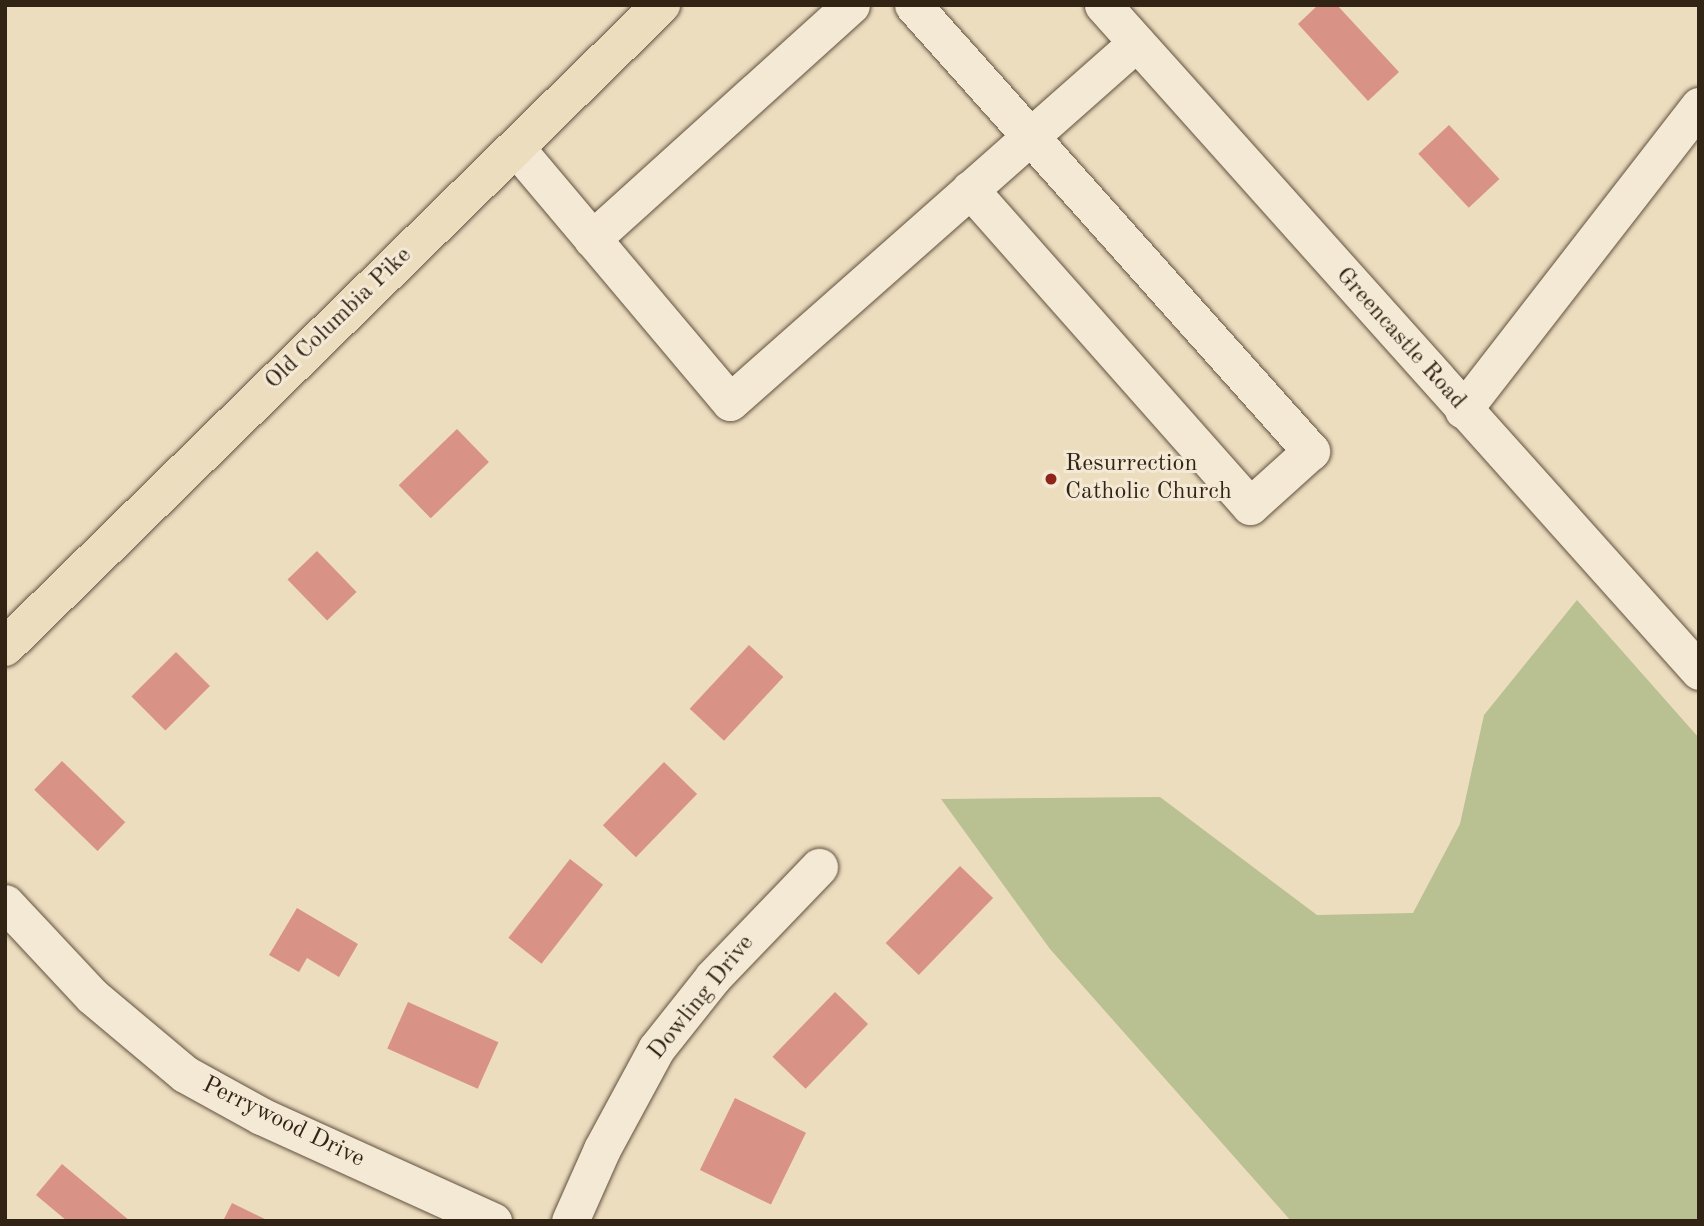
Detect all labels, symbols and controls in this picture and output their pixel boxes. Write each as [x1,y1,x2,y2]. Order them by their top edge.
street label: Old Columbia Pike [260,242,418,396]
street label: Greencastle Road [1329,262,1471,416]
place label: Resurrection Catholic Church [1065,451,1232,507]
marker: Resurrection Catholic Church [1043,471,1059,487]
street label: Dowling Drive [643,930,761,1066]
street label: Perrywood Drive [197,1071,369,1175]

